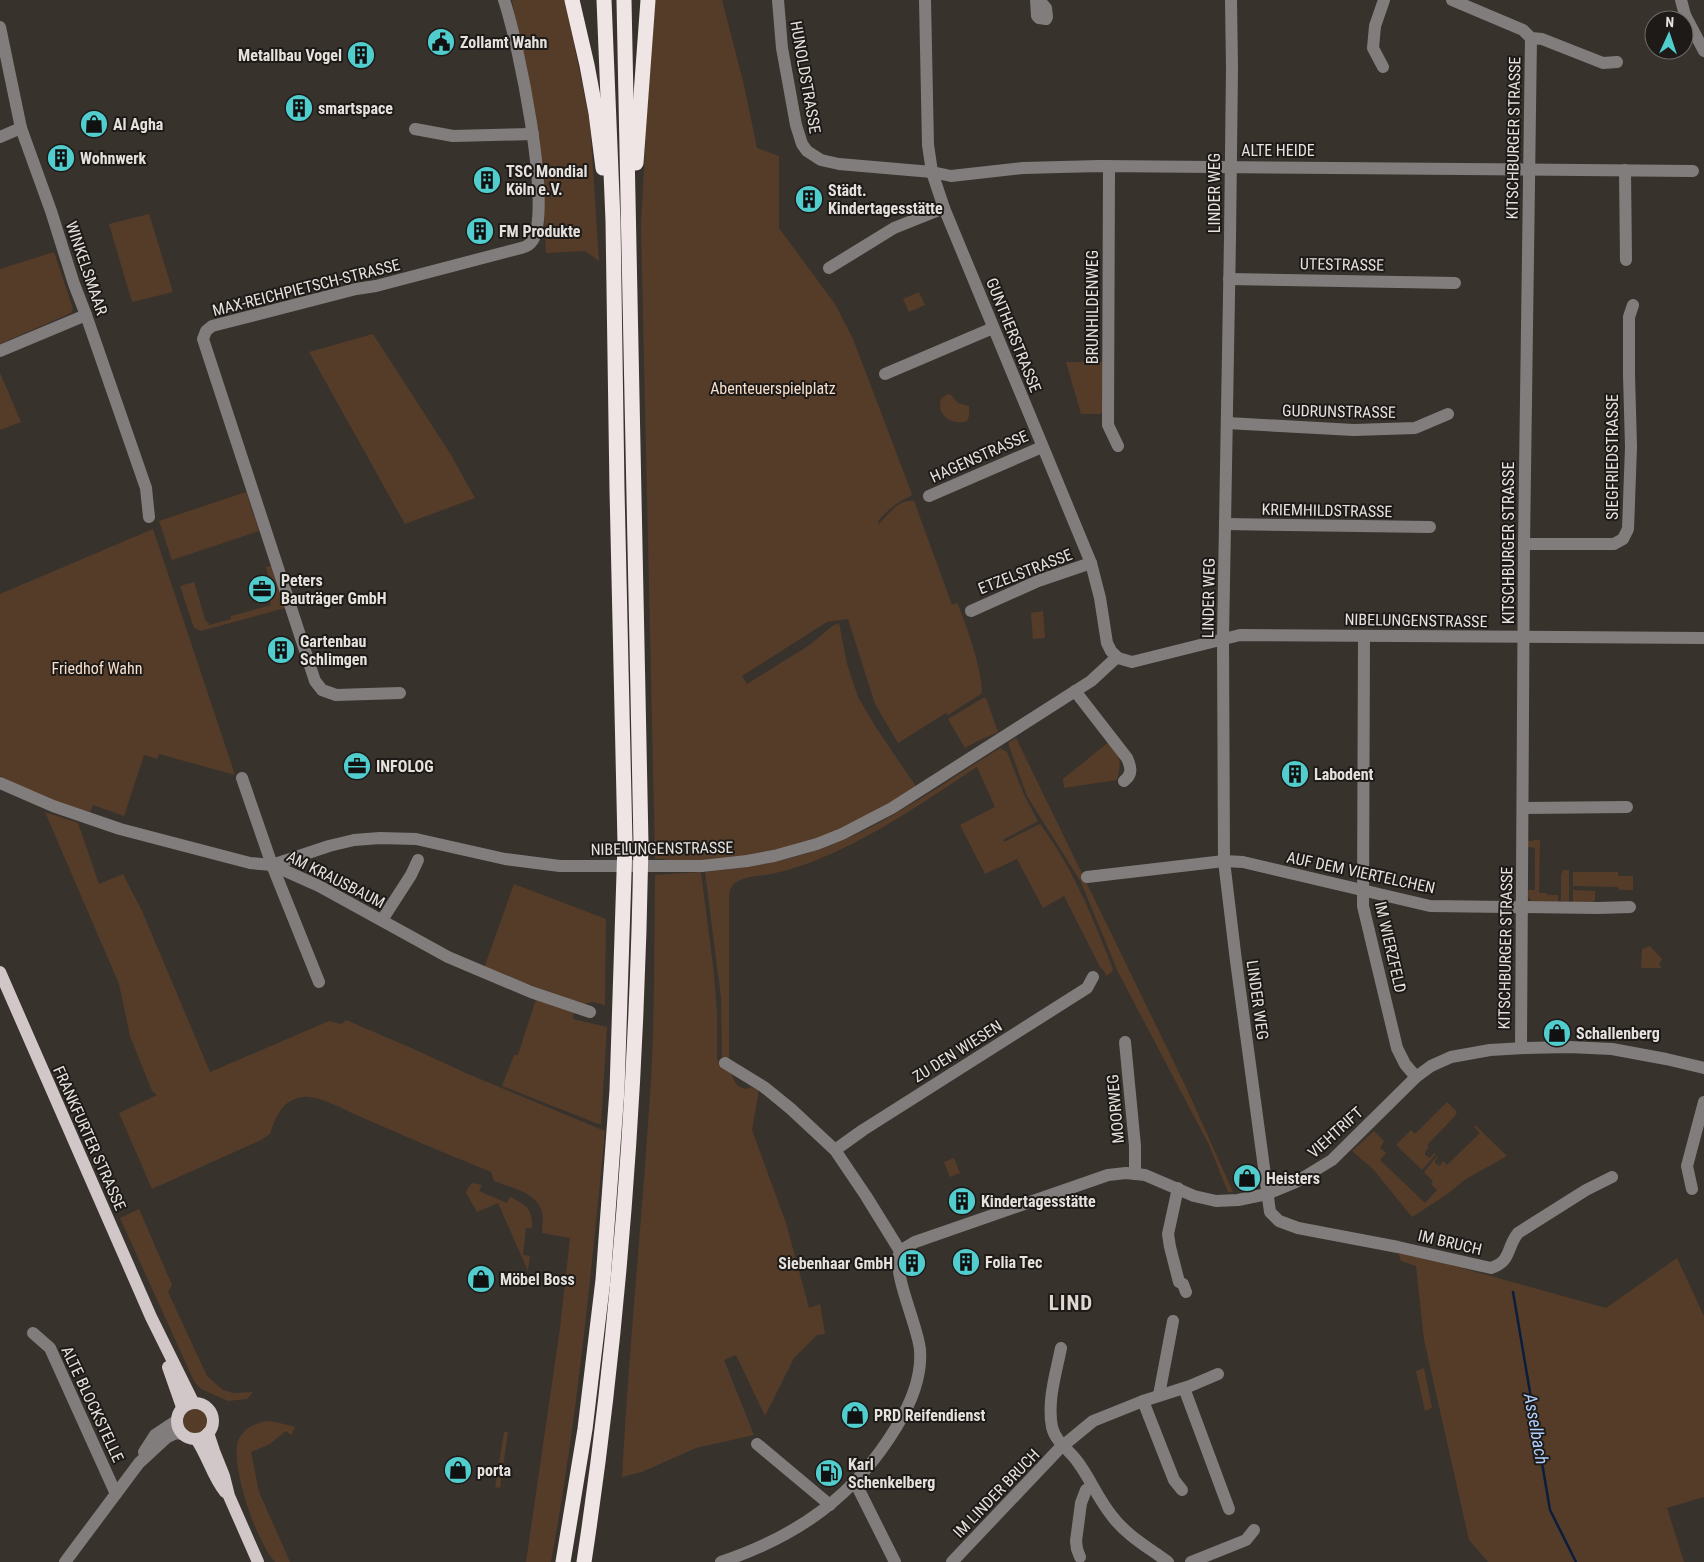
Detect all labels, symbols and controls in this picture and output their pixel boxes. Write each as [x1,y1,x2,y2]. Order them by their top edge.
north arrow [1644,10,1694,60]
text: N [1665,14,1674,30]
street label: HUNOLDSTRASSE [786,19,825,135]
public building icon: Zollamt Wahn [426,27,456,57]
place label: Zollamt Wahn [460,33,547,52]
building icon: Metallbau Vogel [346,40,376,70]
place label: Metallbau Vogel [238,46,342,65]
street label: KITSCHBURGER STRASSE [1503,56,1524,219]
building icon: smartspace [284,93,314,123]
place label: smartspace [318,99,393,118]
shop icon: Al Agha [79,109,109,139]
place label: Al Agha [113,115,164,134]
street label: ALTE HEIDE [1241,141,1315,160]
building icon: Wohnwerk [46,143,76,173]
place label: Wohnwerk [80,149,147,168]
street label: LINDER WEG [1205,153,1224,233]
place label: TSC Mondial Köln e.V. [506,162,588,199]
building icon: TSC Mondial Köln e.V. [472,165,502,195]
place label: Städt. Kindertagesstätte [828,181,943,218]
building icon: Städt. Kindertagesstätte [794,184,824,214]
building icon: FM Produkte [465,216,495,246]
street label: WINKELSMAAR [62,219,112,318]
place label: FM Produkte [499,222,581,241]
street label: BRUNHILDENWEG [1083,250,1102,364]
street label: UTESTRASSE [1300,254,1384,275]
street label: MAX-REICHPIETSCH-STRASSE [210,255,402,320]
street label: GUNTHERSTRASSE [982,275,1045,395]
park label: Abenteuerspielplatz [710,379,836,398]
street label: SIEGFRIEDSTRASSE [1603,394,1622,520]
street label: GUDRUNSTRASSE [1282,401,1396,422]
street label: HAGENSTRASSE [927,426,1031,487]
street label: KITSCHBURGER STRASSE [1499,462,1518,624]
street label: KRIEMHILDSTRASSE [1261,500,1393,521]
street label: ETZELSTRASSE [975,545,1075,598]
street label: LINDER WEG [1198,558,1219,638]
place label: Peters Bauträger GmbH [281,571,387,608]
office icon: Peters Bauträger GmbH [247,574,277,604]
street label: NIBELUNGENSTRASSE [1344,610,1488,631]
place label: Gartenbau Schlimgen [300,632,368,669]
building icon: Gartenbau Schlimgen [266,635,296,665]
park label: Friedhof Wahn [51,659,143,678]
office icon: INFOLOG [342,751,372,781]
place label: INFOLOG [376,757,434,776]
building icon: Labodent [1280,759,1310,789]
place label: Labodent [1314,765,1374,784]
street label: NIBELUNGENSTRASSE [590,838,734,859]
street label: AM KRAUSBAUM [284,847,388,912]
street label: AUF DEM VIERTELCHEN [1285,847,1437,898]
street label: KITSCHBURGER STRASSE [1495,866,1516,1029]
street label: IM WIERZFELD [1371,900,1410,995]
street label: LINDER WEG [1243,959,1273,1041]
street label: ZU DEN WIESEN [909,1016,1006,1087]
shop icon: Schallenberg [1542,1018,1572,1048]
place label: Schallenberg [1576,1024,1660,1043]
street label: FRANKFURTER STRASSE [49,1063,130,1213]
street label: MOORWEG [1103,1074,1128,1144]
street label: VIEHTRIFT [1304,1103,1367,1162]
shop icon: Heisters [1232,1163,1262,1193]
place label: Heisters [1266,1169,1320,1188]
building icon: Kindertagesstätte [947,1186,977,1216]
place label: Kindertagesstätte [981,1192,1096,1211]
street label: IM BRUCH [1416,1226,1484,1259]
building icon: Folia Tec [951,1247,981,1277]
building icon: Siebenhaar GmbH [897,1248,927,1278]
place label: Folia Tec [985,1253,1042,1272]
place label: Siebenhaar GmbH [778,1254,893,1273]
shop icon: Möbel Boss [466,1264,496,1294]
place label: Möbel Boss [500,1270,575,1289]
district label: LIND [1049,1291,1093,1315]
street label: ALTE BLOCKSTELLE [57,1343,128,1465]
water label: Asselbach [1520,1391,1553,1466]
shop icon: PRD Reifendienst [840,1400,870,1430]
place label: PRD Reifendienst [874,1406,986,1425]
street label: IM LINDER BRUCH [949,1445,1043,1542]
shop icon: porta [443,1455,473,1485]
place label: Karl Schenkelberg [848,1455,935,1492]
fuel station icon: Karl Schenkelberg [814,1458,844,1488]
place label: porta [477,1461,511,1480]

